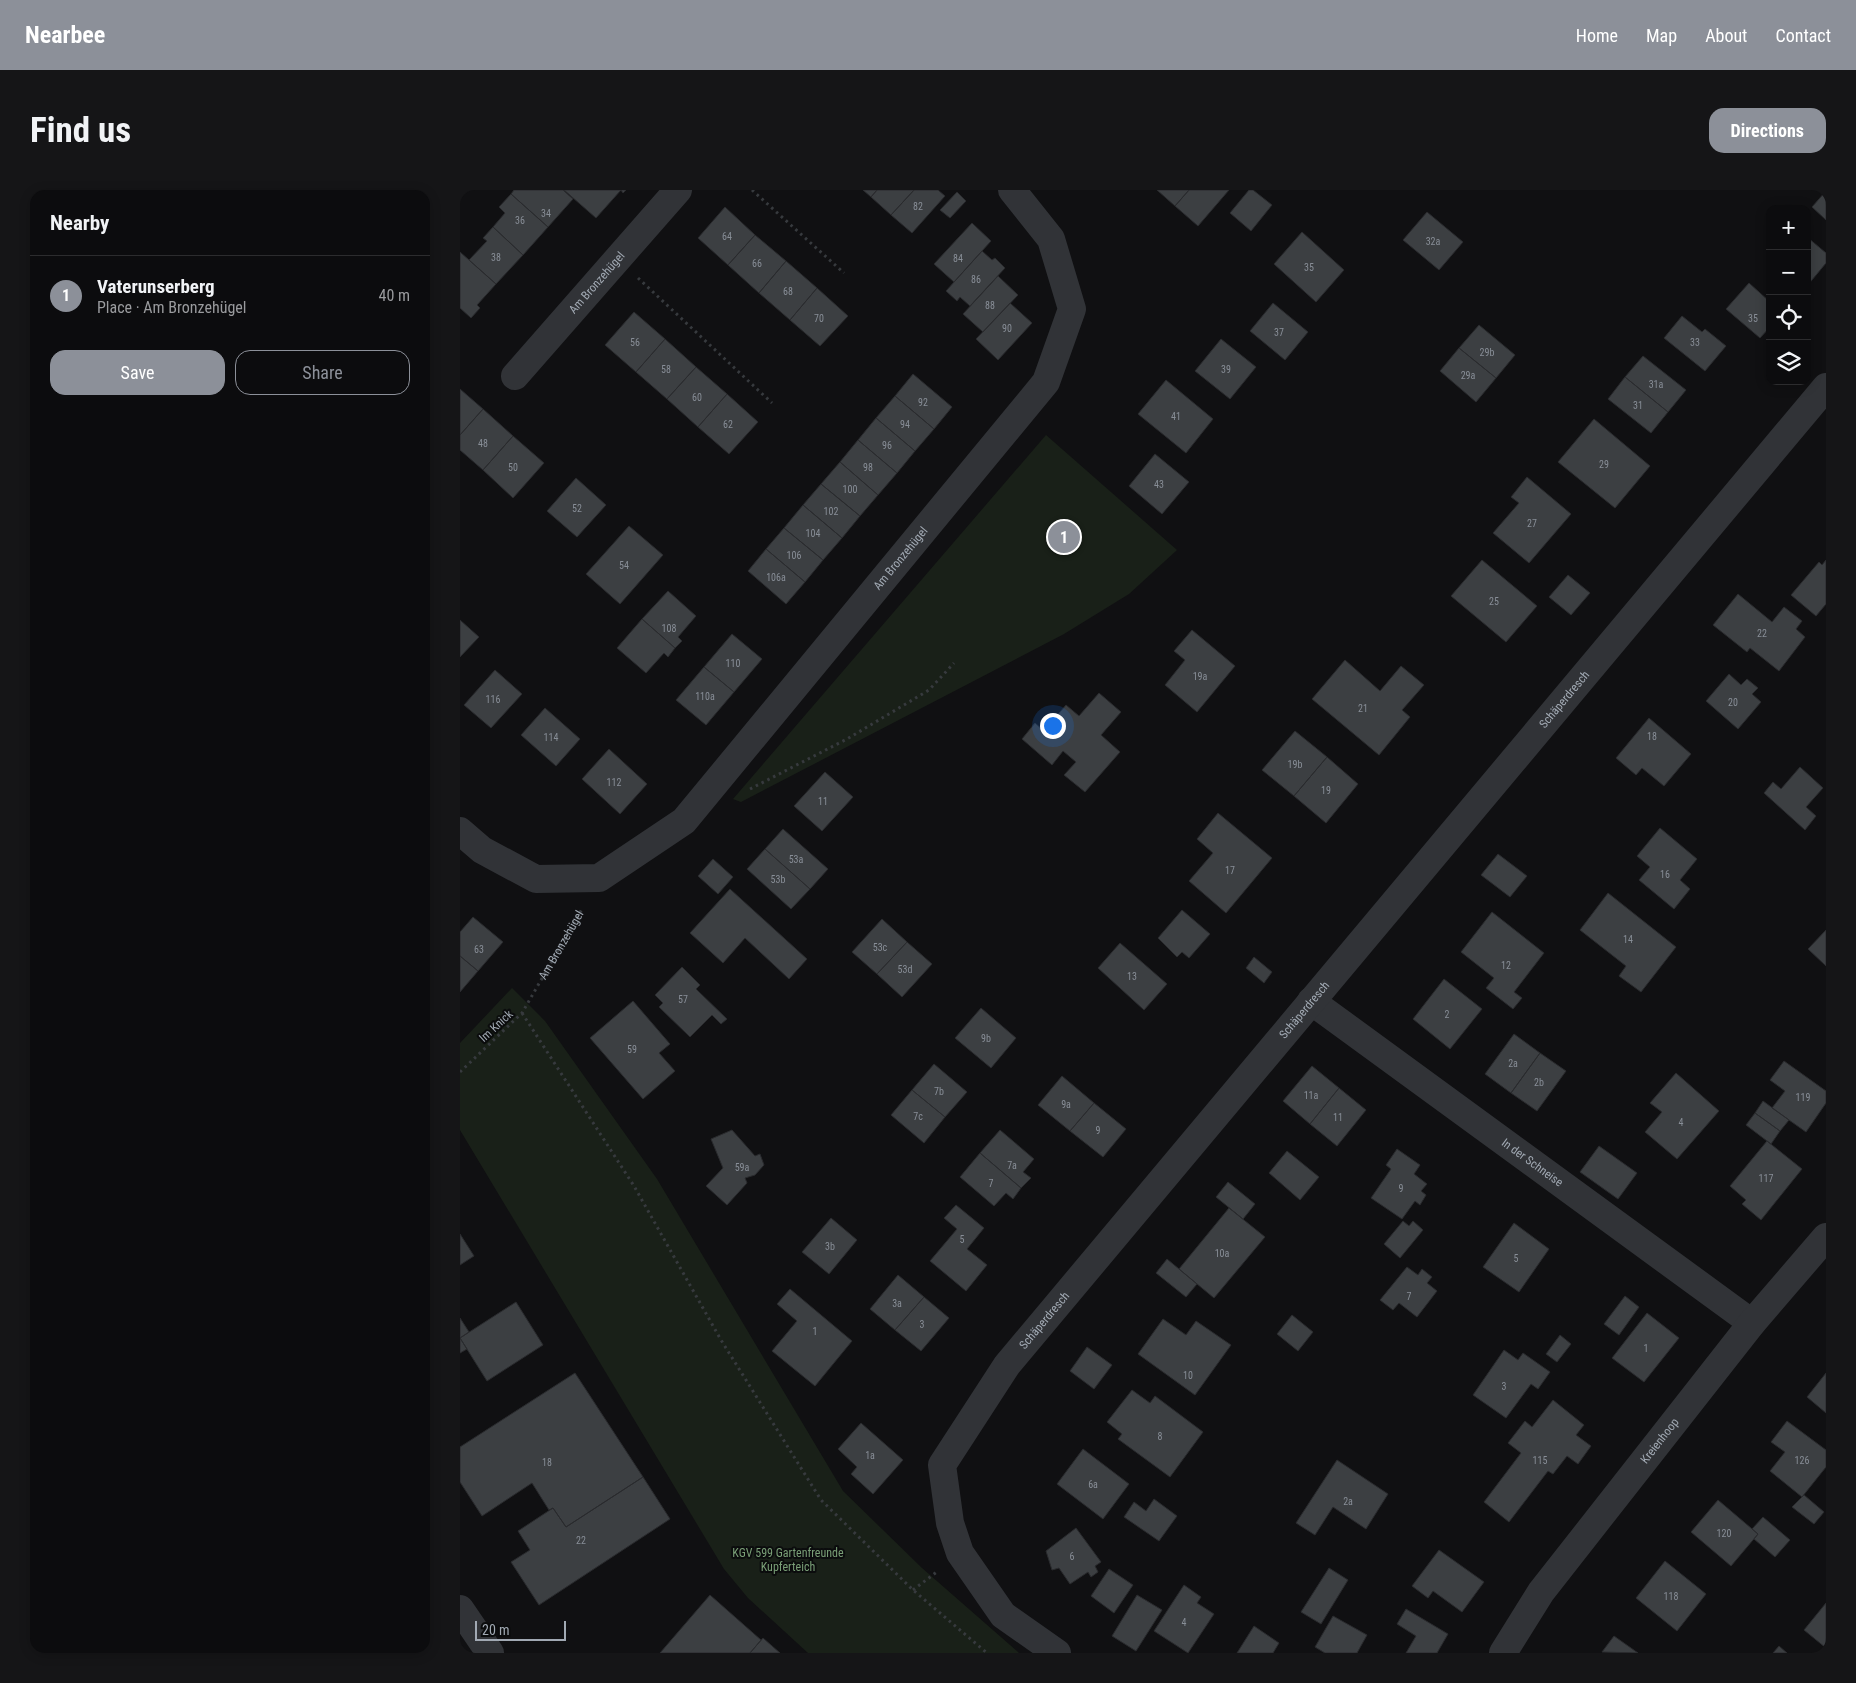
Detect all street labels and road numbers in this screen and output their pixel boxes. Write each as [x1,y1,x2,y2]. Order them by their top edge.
street label: Am Bronzehügel [566,249,628,316]
street label: Am Bronzehügel [870,524,931,593]
street label: Schäperdresch [1536,668,1592,731]
street label: Am Bronzehügel [536,908,587,982]
street label: Schäperdresch [1276,978,1332,1041]
street label: Im Knick [476,1007,516,1045]
street label: In der Schneise [1499,1136,1566,1190]
street label: Schäperdresch [1016,1289,1072,1352]
street label: Kreienhoop [1637,1415,1682,1466]

